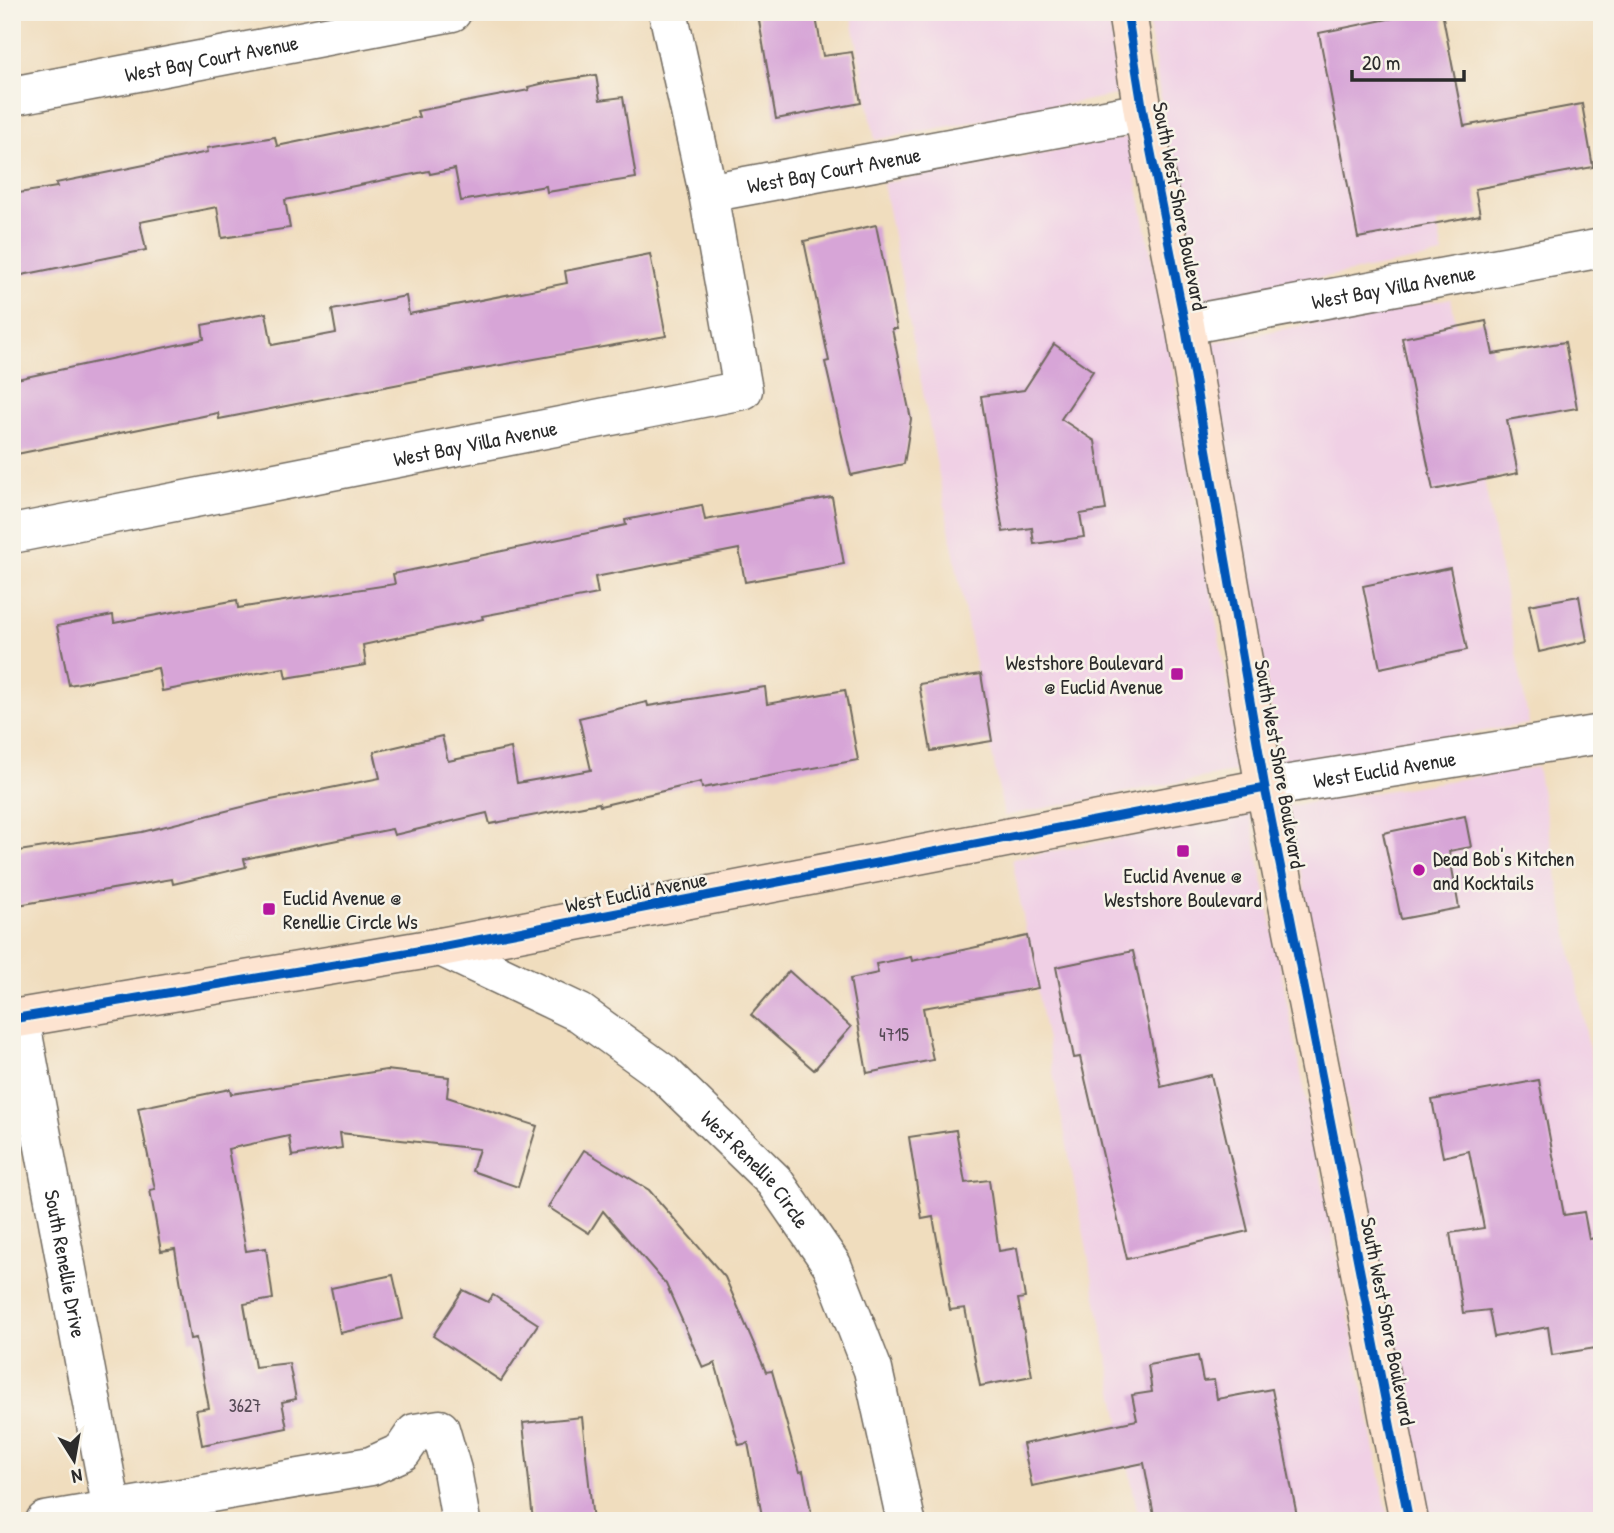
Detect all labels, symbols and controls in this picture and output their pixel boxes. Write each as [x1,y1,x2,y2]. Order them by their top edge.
street label: West Bay Court Avenue [122,27,301,89]
scale bar [1352,38,1464,82]
text: 20 m [1362,48,1400,77]
street label: South West Shore Boulevard [1146,99,1214,313]
street label: West Bay Court Avenue [745,139,923,200]
street label: West Bay Villa Avenue [1309,257,1478,316]
street label: West Bay Villa Avenue [391,413,559,473]
place label: Westshore Boulevard @ Euclid Avenue [1005,648,1163,701]
street label: South West Shore Boulevard [1247,657,1313,871]
marker: Westshore Boulevard @ Euclid Avenue [1169,666,1185,682]
street label: West Euclid Avenue [1311,743,1458,795]
marker: Euclid Avenue @ Westshore Boulevard [1175,843,1191,859]
place label: Dead Bob's Kitchen and Kocktails [1433,844,1574,897]
place label: Euclid Avenue @ Westshore Boulevard [1104,861,1262,914]
marker: Dead Bob's Kitchen and Kocktails [1411,862,1427,878]
street label: West Euclid Avenue [563,864,709,920]
place label: Euclid Avenue @ Renellie Circle Ws [283,883,418,936]
marker: Euclid Avenue @ Renellie Circle Ws [261,901,277,917]
house number: 4715 [879,1022,909,1047]
street label: West Renellie Circle [695,1103,817,1234]
street label: South Renellie Drive [38,1187,94,1340]
street label: South West Shore Boulevard [1354,1214,1422,1428]
house number: 3627 [229,1393,261,1418]
north arrow [38,1424,108,1494]
text: N [70,1463,85,1490]

